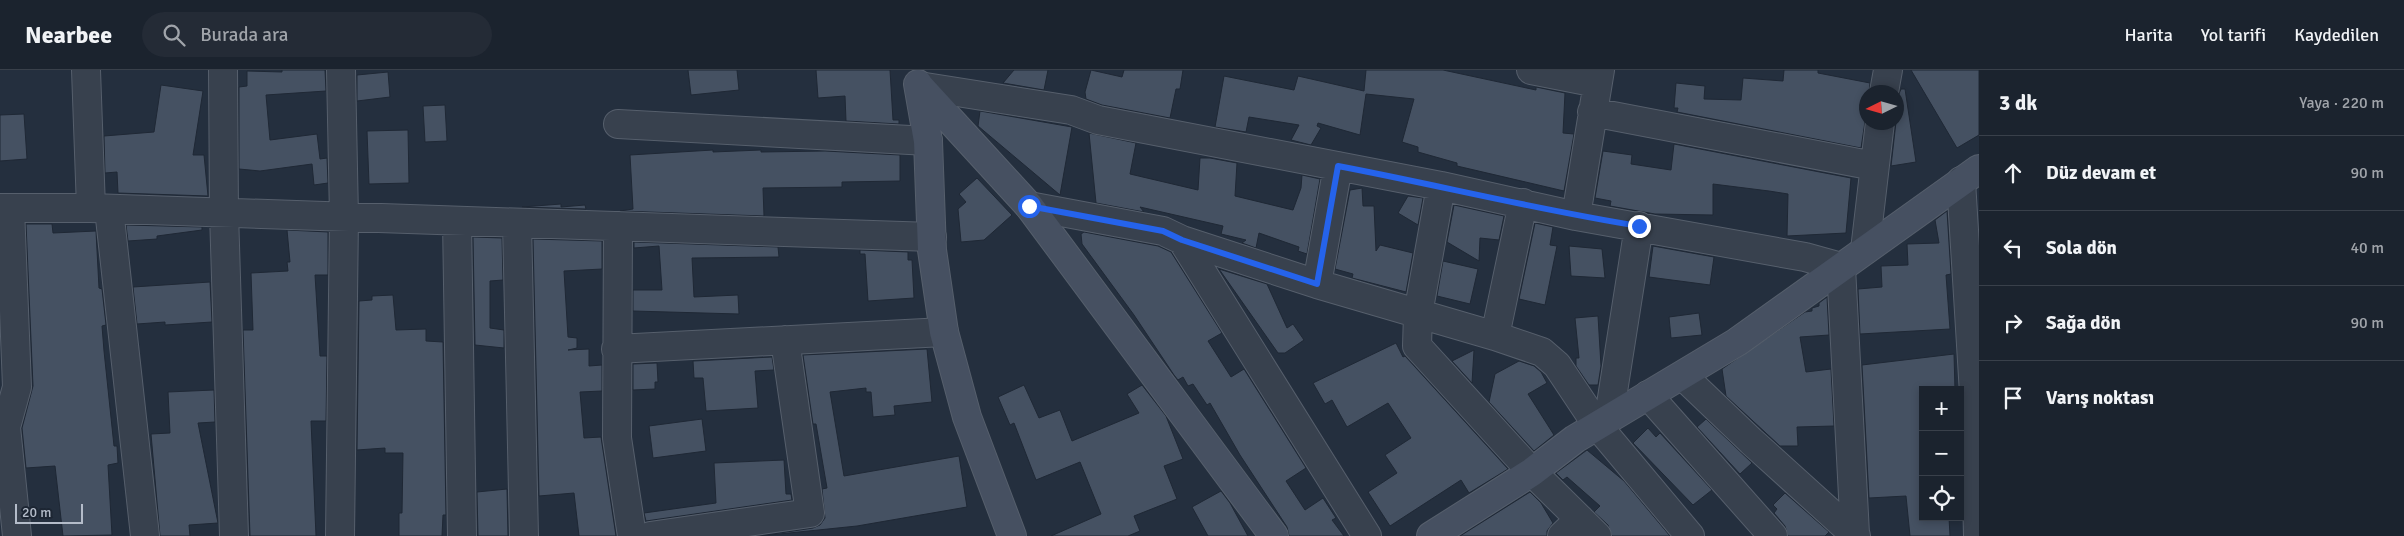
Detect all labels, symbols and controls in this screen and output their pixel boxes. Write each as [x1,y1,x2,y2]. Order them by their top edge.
search box [142,12,492,57]
text: Nearbee [25,20,112,50]
icon: search [160,21,188,49]
text: Burada ara [200,23,288,47]
text: Harita [2124,24,2173,46]
text: Yol tarifi [2201,24,2266,46]
text: Kaydedilen [2294,24,2379,46]
north arrow [1859,85,1904,130]
text: 3 dk [1999,90,2037,116]
text: Yaya · 220 m [2299,93,2384,113]
icon: ahead [1999,159,2027,187]
text: Düz devam et [2046,161,2156,185]
text: 90 m [2350,163,2384,183]
route start [1018,195,1041,218]
route end [1628,215,1651,238]
icon: left [1999,234,2027,262]
text: Sola dön [2046,236,2117,260]
text: 40 m [2350,238,2384,258]
icon: right [1999,309,2027,337]
text: Sağa dön [2046,311,2121,335]
text: 90 m [2350,313,2384,333]
icon: arrive [1999,384,2027,412]
map controls [1919,386,1964,521]
button: + [1919,386,1964,431]
text: Varış noktası [2046,386,2154,410]
button: − [1919,431,1964,476]
button: locate [1919,476,1964,521]
scale bar [15,501,82,524]
text: 20 m [22,504,51,521]

